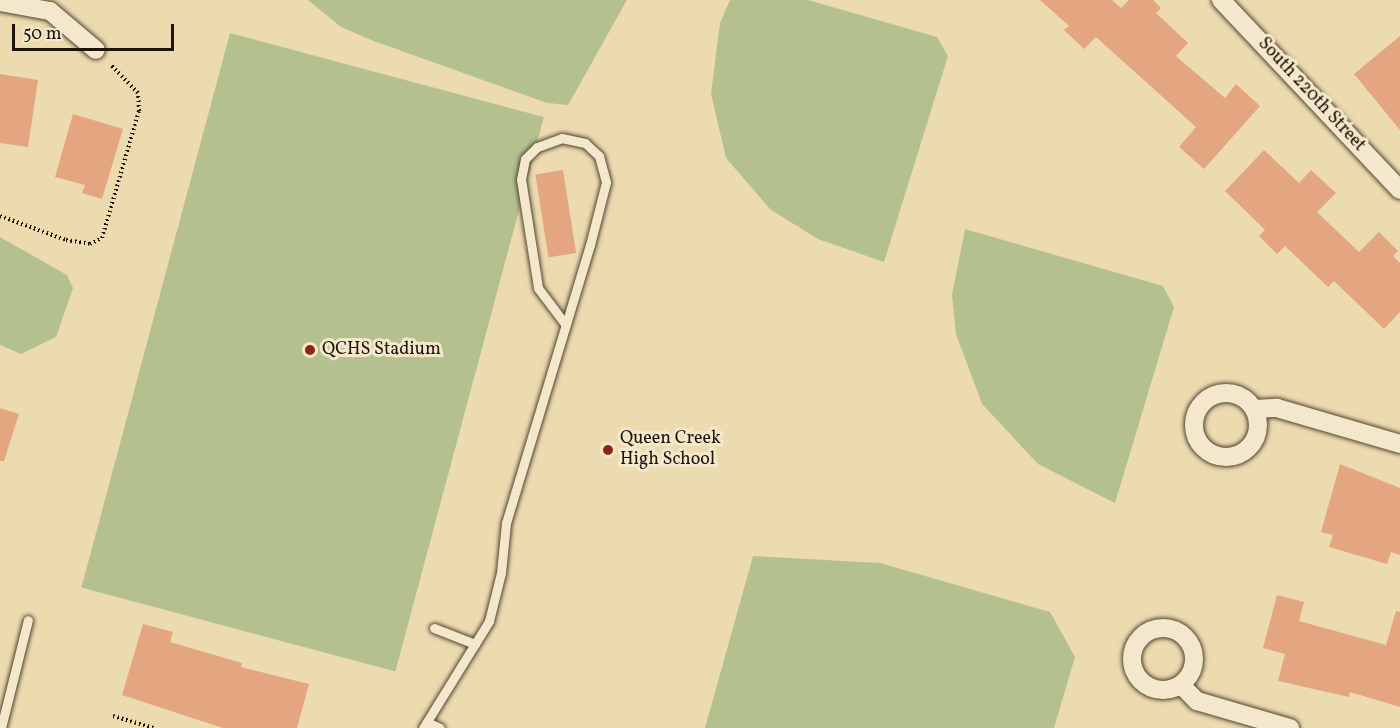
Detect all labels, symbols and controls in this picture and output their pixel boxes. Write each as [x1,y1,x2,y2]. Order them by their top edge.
scale bar [15,12,177,50]
text: 50 m [23,22,62,47]
street label: South 220th Street [1253,33,1369,157]
place label: QCHS Stadium [322,339,441,361]
marker: QCHS Stadium [303,343,317,357]
place label: Queen Creek High School [620,429,721,472]
marker: Queen Creek High School [601,443,615,457]

